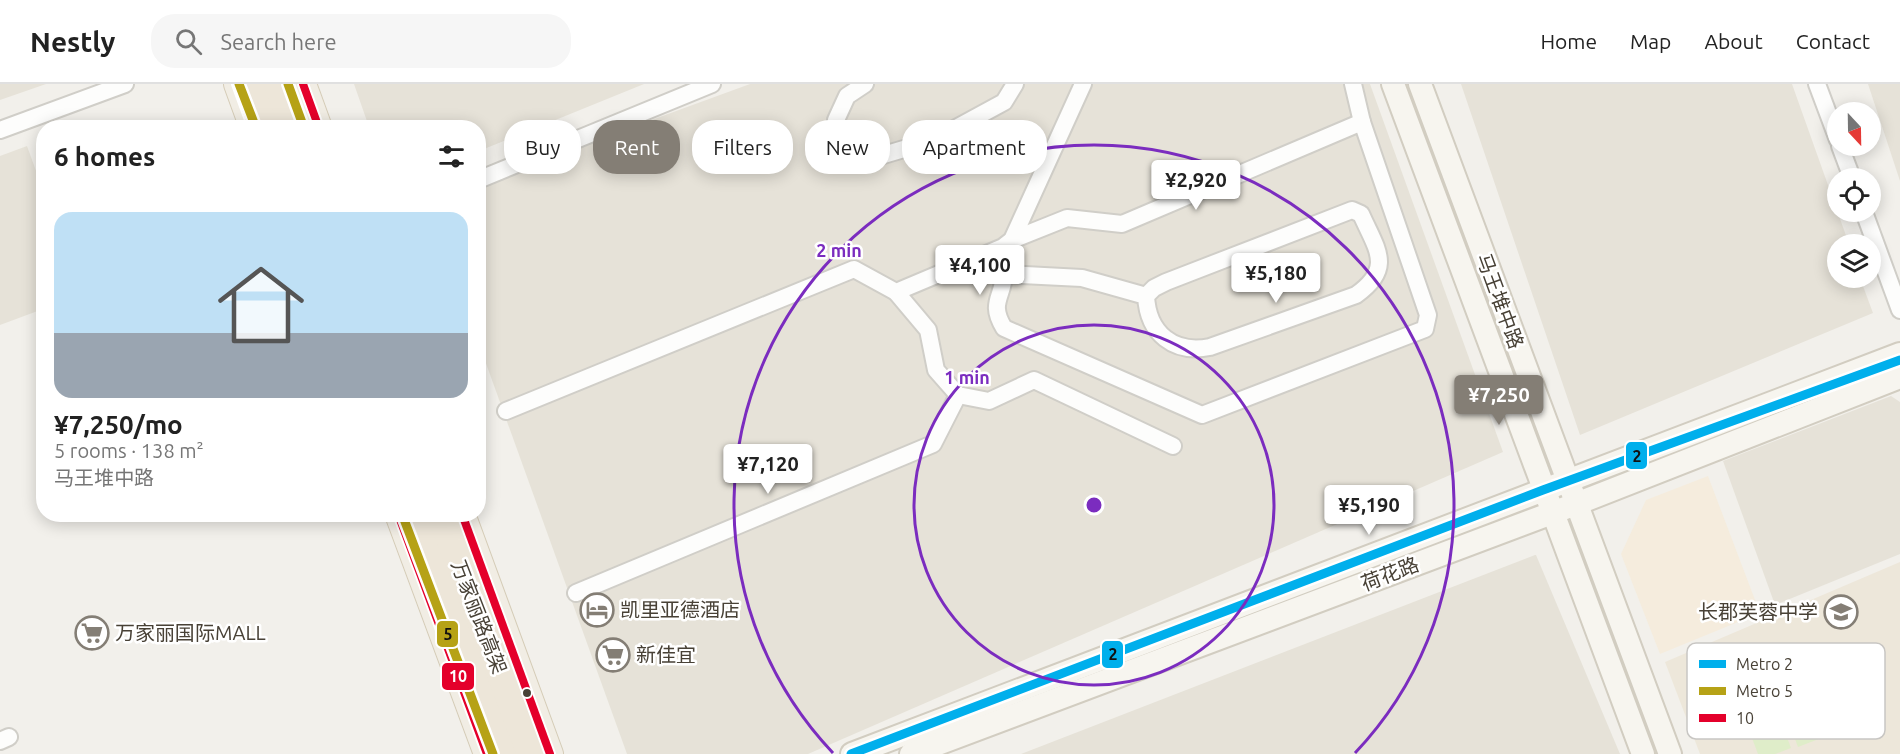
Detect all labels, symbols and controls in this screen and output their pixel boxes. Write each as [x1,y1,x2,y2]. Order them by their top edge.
search box [151,14,571,68]
icon: search [172,25,205,58]
text: Nestly [30,26,115,57]
text: Search here [220,29,337,54]
text: Home [1540,29,1597,53]
text: Map [1630,29,1671,53]
text: About [1704,29,1763,53]
text: Contact [1796,29,1870,53]
north arrow [1827,102,1881,156]
map controls [1827,102,1881,288]
chip: Buy [504,120,581,174]
chip: Rent [593,120,680,174]
chip: Filters [692,120,793,174]
chip: New [805,120,890,174]
chip: Apartment [902,120,1047,174]
icon: filters [435,140,468,173]
text: 6 homes [54,142,155,171]
pin: ¥2,920 [1147,160,1245,211]
text: ¥2,920 [1165,168,1227,191]
button: locate [1827,168,1881,222]
button: layers [1827,234,1881,288]
text: 2 min [816,240,862,260]
pin: ¥4,100 [931,245,1029,296]
street label: 马王堆中路 [1473,250,1528,352]
icon: home [207,251,315,359]
text: ¥4,100 [949,253,1011,276]
pin: ¥5,180 [1227,253,1325,304]
text: ¥5,180 [1245,261,1307,284]
text: 1 min [944,367,990,387]
pin: ¥7,250 [1450,375,1548,426]
text: ¥7,250 [1468,383,1530,406]
text: ¥7,250/mo [54,410,183,439]
text: 5 rooms · 138 m² [54,439,204,462]
line badge: 2 [1625,441,1648,470]
pin: ¥7,120 [719,444,817,495]
text: 2 [1632,447,1642,465]
text: ¥7,120 [737,452,799,475]
text: 马王堆中路 [54,466,154,489]
pin: ¥5,190 [1320,485,1418,536]
text: ¥5,190 [1338,493,1400,516]
centre of rings [1084,495,1104,515]
street label: 荷花路 [1358,552,1422,595]
street label: 万家丽路高架 [447,557,512,677]
hotel icon: 凯里亚德酒店 [579,592,615,628]
school or university icon: 长郡芙蓉中学 [1823,594,1859,630]
place label: 凯里亚德酒店 [620,598,740,621]
place label: 长郡芙蓉中学 [1698,600,1818,623]
supermarket icon: 万家丽国际MALL [74,615,110,651]
line badge: 5 [436,620,459,648]
place label: 万家丽国际MALL [115,621,266,644]
text: 5 [443,625,453,643]
supermarket icon: 新佳宜 [595,637,631,673]
line badge: 2 [1101,640,1124,669]
place label: 新佳宜 [636,643,696,666]
legend [1687,643,1885,739]
text: 2 [1108,645,1118,663]
text: Metro 2 [1736,655,1793,673]
line badge: 10 [441,662,475,691]
text: 10 [449,667,467,685]
text: Metro 5 [1736,682,1793,700]
unlabelled marker [521,687,533,699]
text: 10 [1736,709,1754,727]

